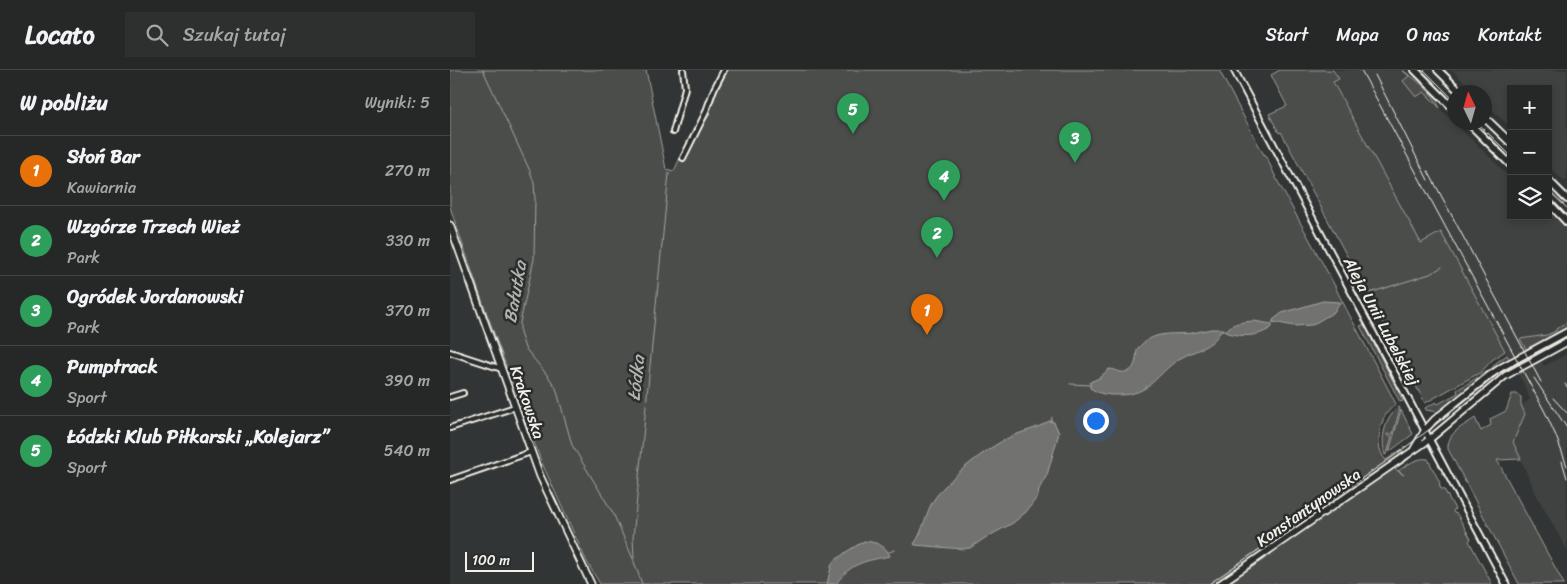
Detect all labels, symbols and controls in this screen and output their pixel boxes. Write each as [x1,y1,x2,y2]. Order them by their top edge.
search box [125,12,475,57]
text: Locato [25,14,95,56]
text: Szukaj tutaj [183,18,286,51]
text: Start [1265,19,1308,51]
text: Mapa [1336,19,1379,51]
text: O nas [1407,19,1450,51]
text: Kontakt [1478,19,1542,51]
icon: search [143,21,171,49]
text: W pobliżu [20,84,108,122]
north arrow [1447,85,1492,130]
map controls [1507,85,1552,220]
button: + [1507,85,1552,130]
text: Wyniki: 5 [365,88,430,117]
pin: 5 [837,93,869,134]
pin: 3 [1059,122,1091,163]
button: − [1507,130,1552,175]
text: Słoń Bar [67,140,140,173]
text: 1 [33,156,39,185]
text: 270 m [385,156,430,185]
pin: 4 [928,160,960,201]
text: Kawiarnia [67,173,136,202]
button: layers [1507,175,1552,220]
text: Wzgórze Trzech Wież [67,210,240,243]
pin: 2 [921,217,953,258]
text: 2 [31,226,41,255]
text: 330 m [386,226,430,255]
text: Park [67,243,100,272]
street label: Aleja Unii Lubelskiej [1335,251,1428,392]
water label: Bałutka [494,257,537,325]
text: Ogródek Jordanowski [67,280,243,313]
pin: 1 [911,294,943,335]
text: 3 [32,296,40,325]
text: 370 m [386,296,430,325]
text: Park [67,313,100,342]
text: Pumptrack [67,350,158,383]
water label: Łódka [618,352,654,402]
street label: Krakowska [501,362,554,443]
text: 4 [31,366,41,395]
text: 390 m [385,366,430,395]
text: Sport [67,383,107,412]
your location [1083,408,1109,434]
text: Łódzki Klub Piłkarski „Kolejarz” [67,420,329,453]
text: 5 [31,436,41,465]
text: 540 m [384,436,430,465]
text: Sport [67,453,107,482]
street label: Konstantynowska [1250,460,1367,555]
text: 100 m [472,548,510,573]
scale bar [465,549,534,572]

